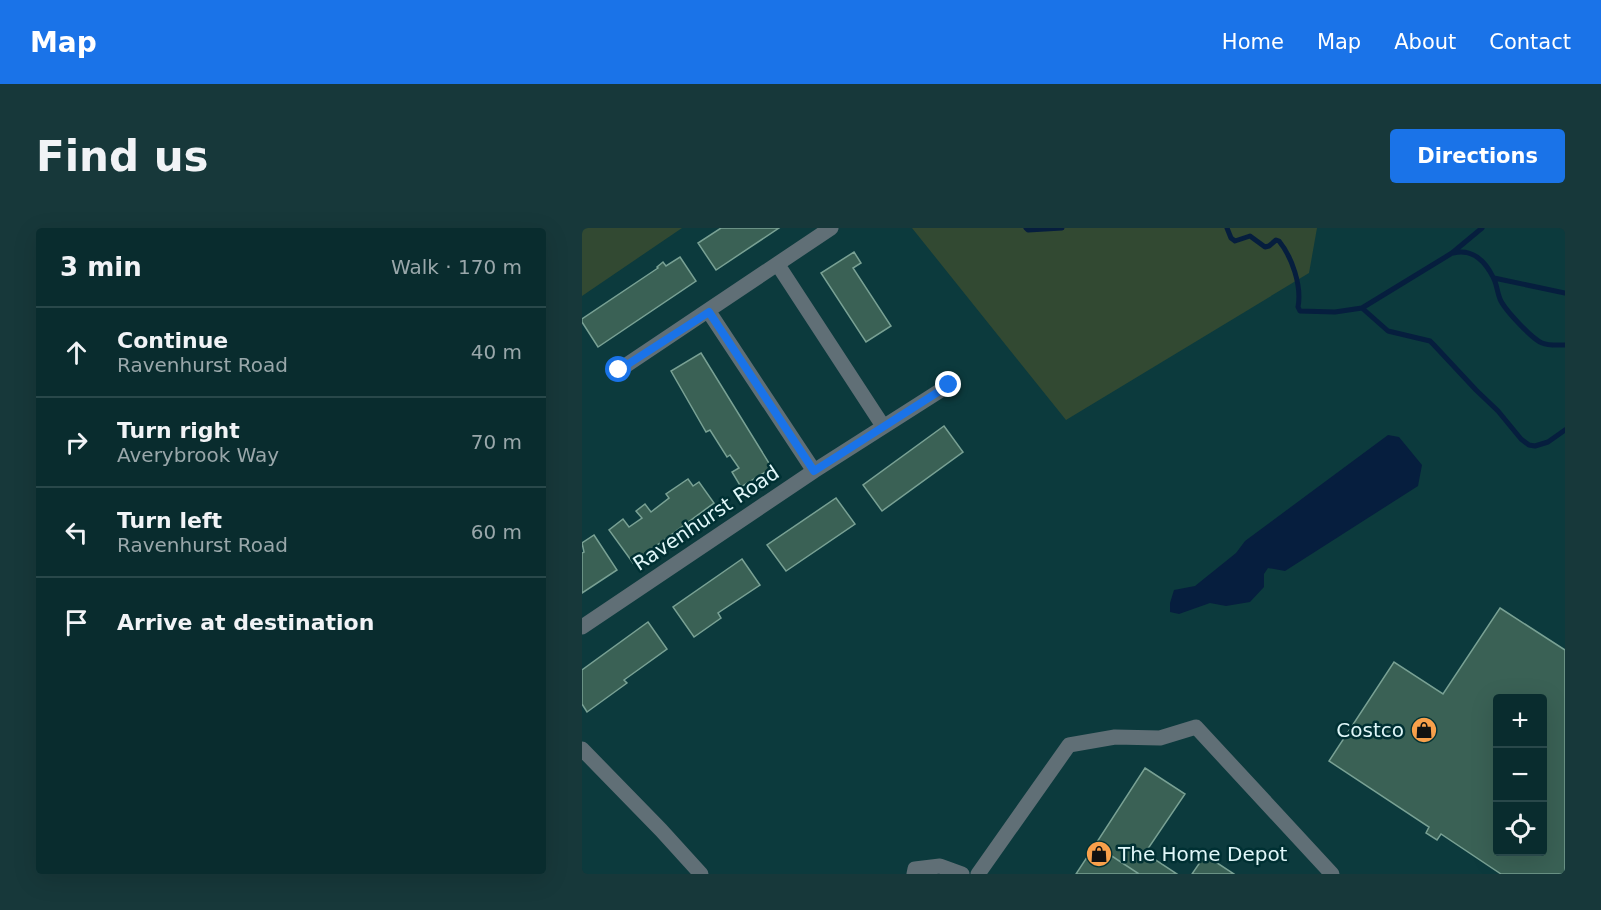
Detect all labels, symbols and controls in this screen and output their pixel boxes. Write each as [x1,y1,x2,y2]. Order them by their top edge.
text: Map [30,26,97,59]
text: Home [1222,30,1284,54]
text: Map [1317,30,1361,54]
text: About [1394,30,1456,54]
text: Contact [1489,30,1571,54]
button: Directions [1390,129,1565,183]
text: Find us [36,132,209,181]
text: 3 min [60,252,142,282]
text: Walk · 170 m [391,255,522,279]
text: Continue [117,328,228,353]
icon: ahead [60,336,93,369]
text: 40 m [471,340,522,364]
text: Ravenhurst Road [117,353,288,377]
route start [605,356,631,382]
route end [935,371,961,397]
text: Turn right [117,418,240,443]
icon: right [60,426,93,459]
text: 70 m [471,430,522,454]
text: Averybrook Way [117,443,279,467]
street label: Ravenhurst Road [628,460,784,576]
text: Turn left [117,508,222,533]
icon: left [60,516,93,549]
text: 60 m [471,520,522,544]
text: Ravenhurst Road [117,533,288,557]
icon: arrive [60,606,93,639]
text: Arrive at destination [117,610,374,635]
map controls [1493,694,1547,856]
button: + [1493,694,1547,748]
shop icon: Costco [1409,715,1439,745]
place label: Costco [1336,718,1404,742]
button: − [1493,748,1547,802]
button: locate [1493,802,1547,856]
shop icon: The Home Depot [1084,839,1114,869]
place label: The Home Depot [1117,842,1288,866]

